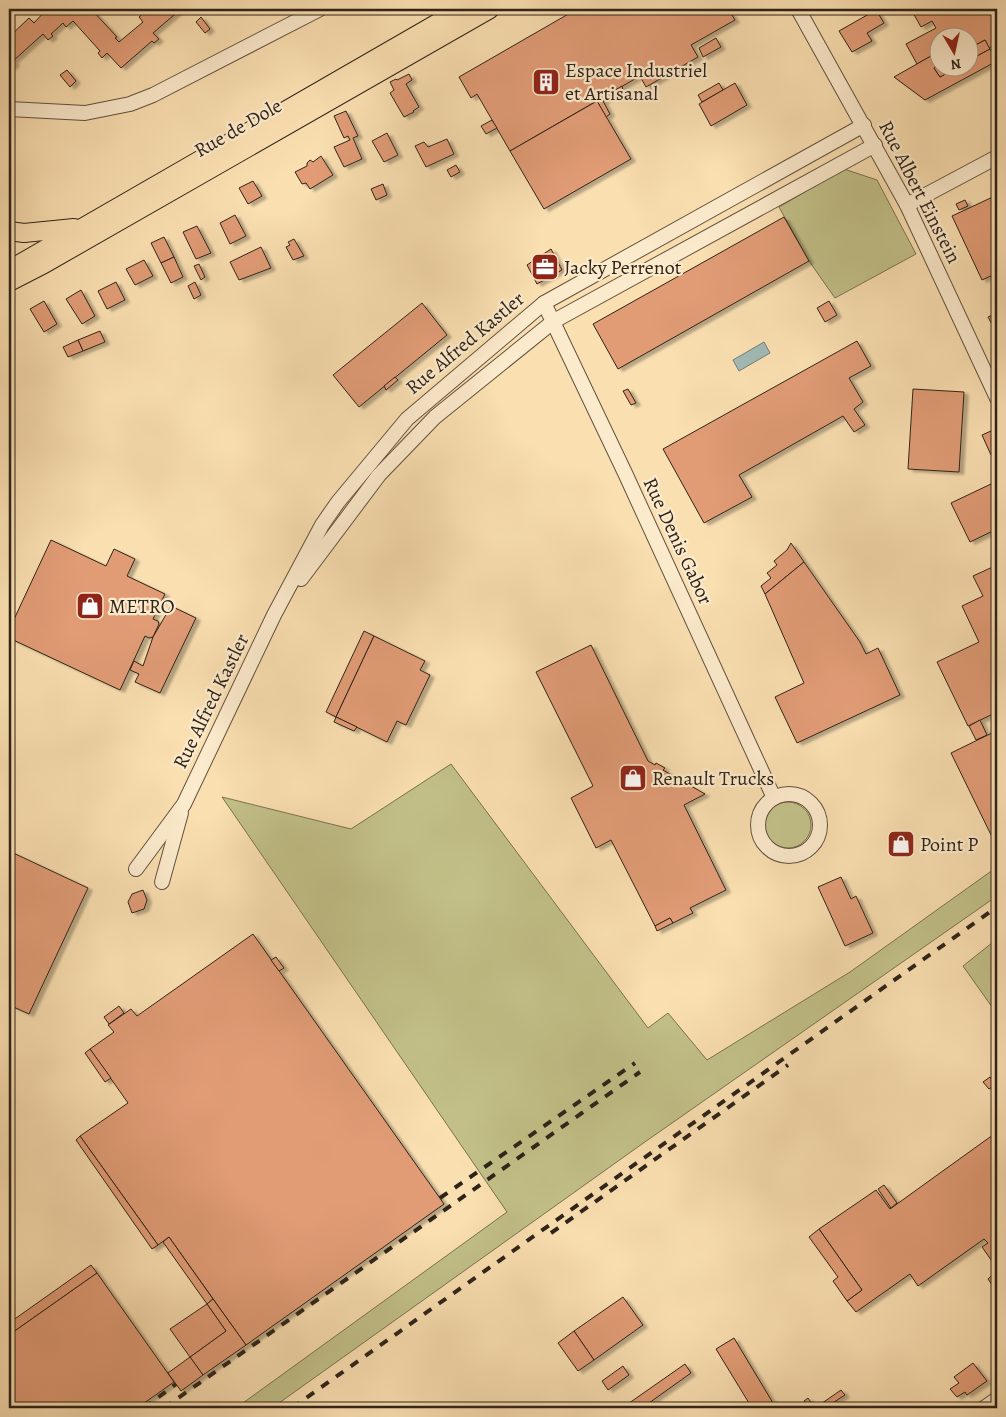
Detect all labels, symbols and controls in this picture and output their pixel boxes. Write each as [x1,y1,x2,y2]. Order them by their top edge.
north arrow [928,28,978,78]
text: N [949,54,962,75]
place label: Espace Industriel et Artisanal [565,57,707,107]
building icon: Espace Industriel et Artisanal [531,67,561,97]
street label: Rue de Dole [189,92,287,164]
street label: Rue Albert Einstein [872,116,968,268]
office icon: Jacky Perrenot [530,252,560,282]
place label: Jacky Perrenot [564,254,682,281]
street label: Rue Alfred Kastler [400,285,530,401]
street label: Rue Denis Gabor [637,473,719,609]
shop icon: METRO [75,591,105,621]
place label: METRO [109,593,175,620]
street label: Rue Alfred Kastler [167,629,256,773]
shop icon: Renault Trucks [618,763,648,793]
place label: Renault Trucks [652,765,774,792]
shop icon: Point P [886,829,916,859]
place label: Point P [920,831,978,858]

